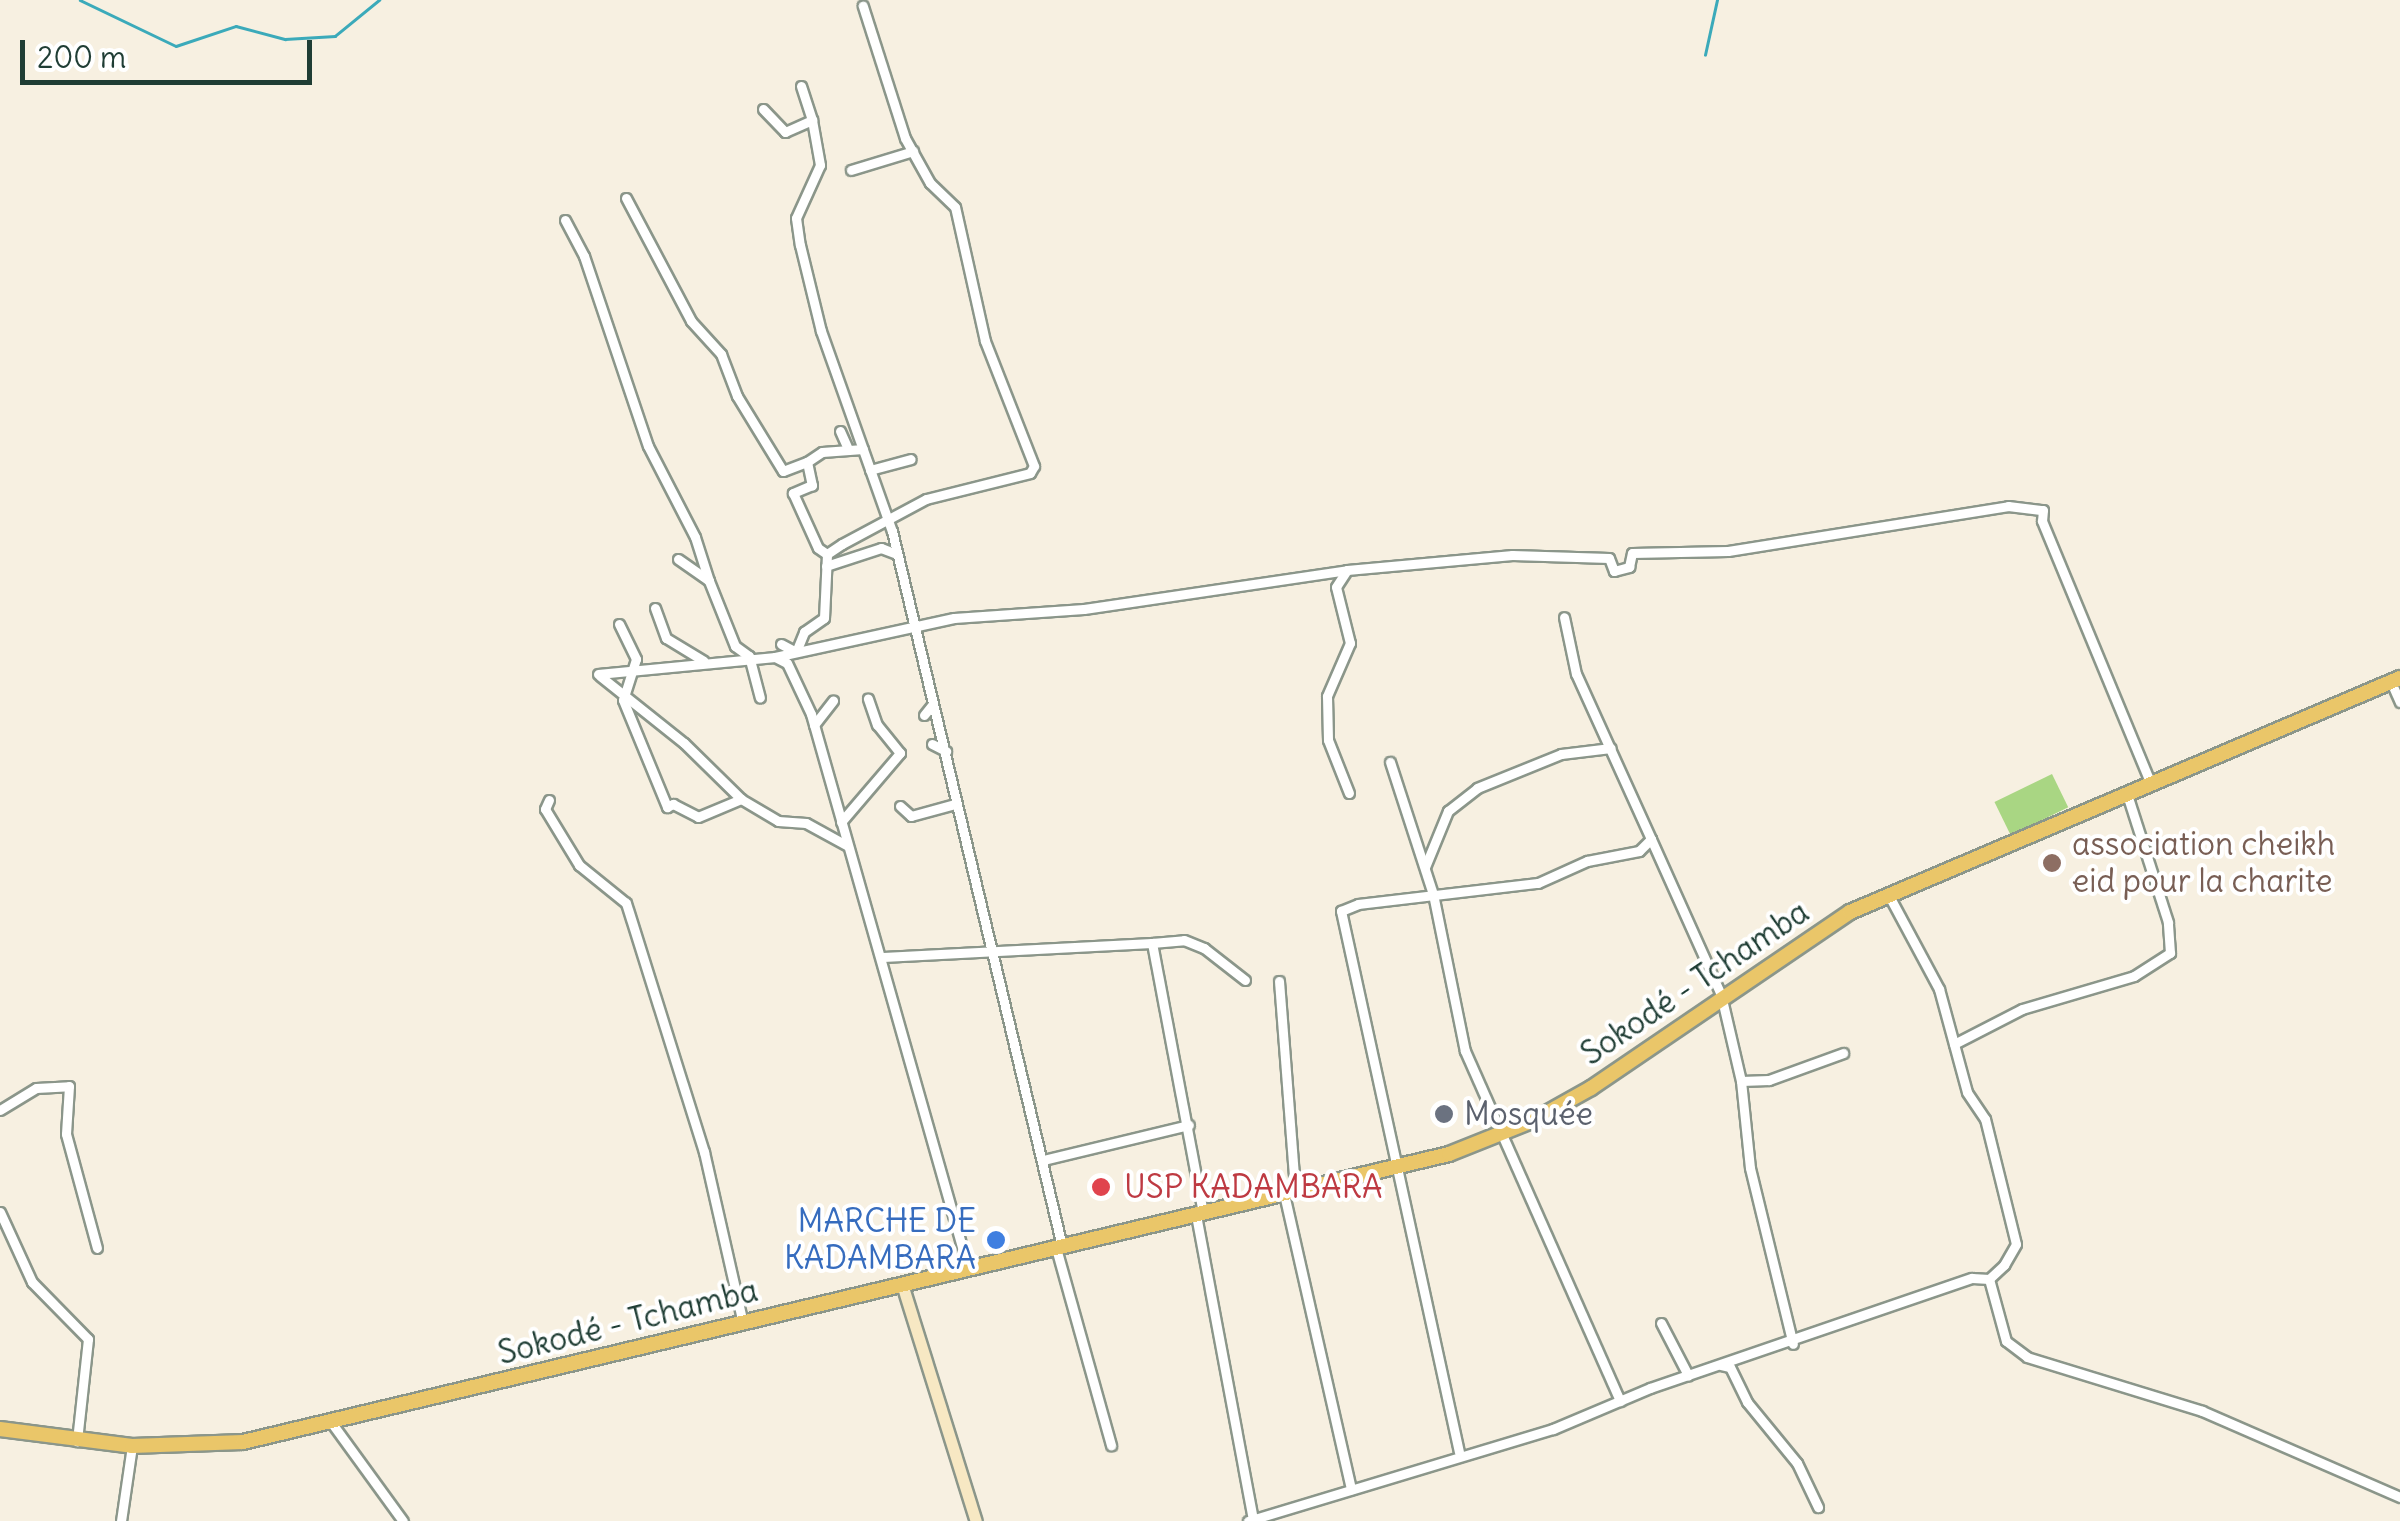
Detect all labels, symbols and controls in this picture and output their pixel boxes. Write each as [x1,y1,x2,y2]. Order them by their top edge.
scale bar [25,20,318,82]
text: 200 m [37,38,126,76]
place label: association cheikh eid pour la charite [2072,826,2335,901]
marker: association cheikh eid pour la charite [2041,852,2063,874]
street label: Sokodé - Tchamba [1574,893,1816,1073]
place label: Mosquée [1464,1095,1593,1133]
marker: Mosquée [1433,1103,1455,1125]
place label: USP KADAMBARA [1124,1168,1382,1206]
marker: USP KADAMBARA [1088,1174,1114,1200]
place label: MARCHE DE KADAMBARA [784,1203,976,1278]
marker: MARCHE DE KADAMBARA [985,1229,1007,1251]
street label: Sokodé - Tchamba [494,1271,762,1373]

